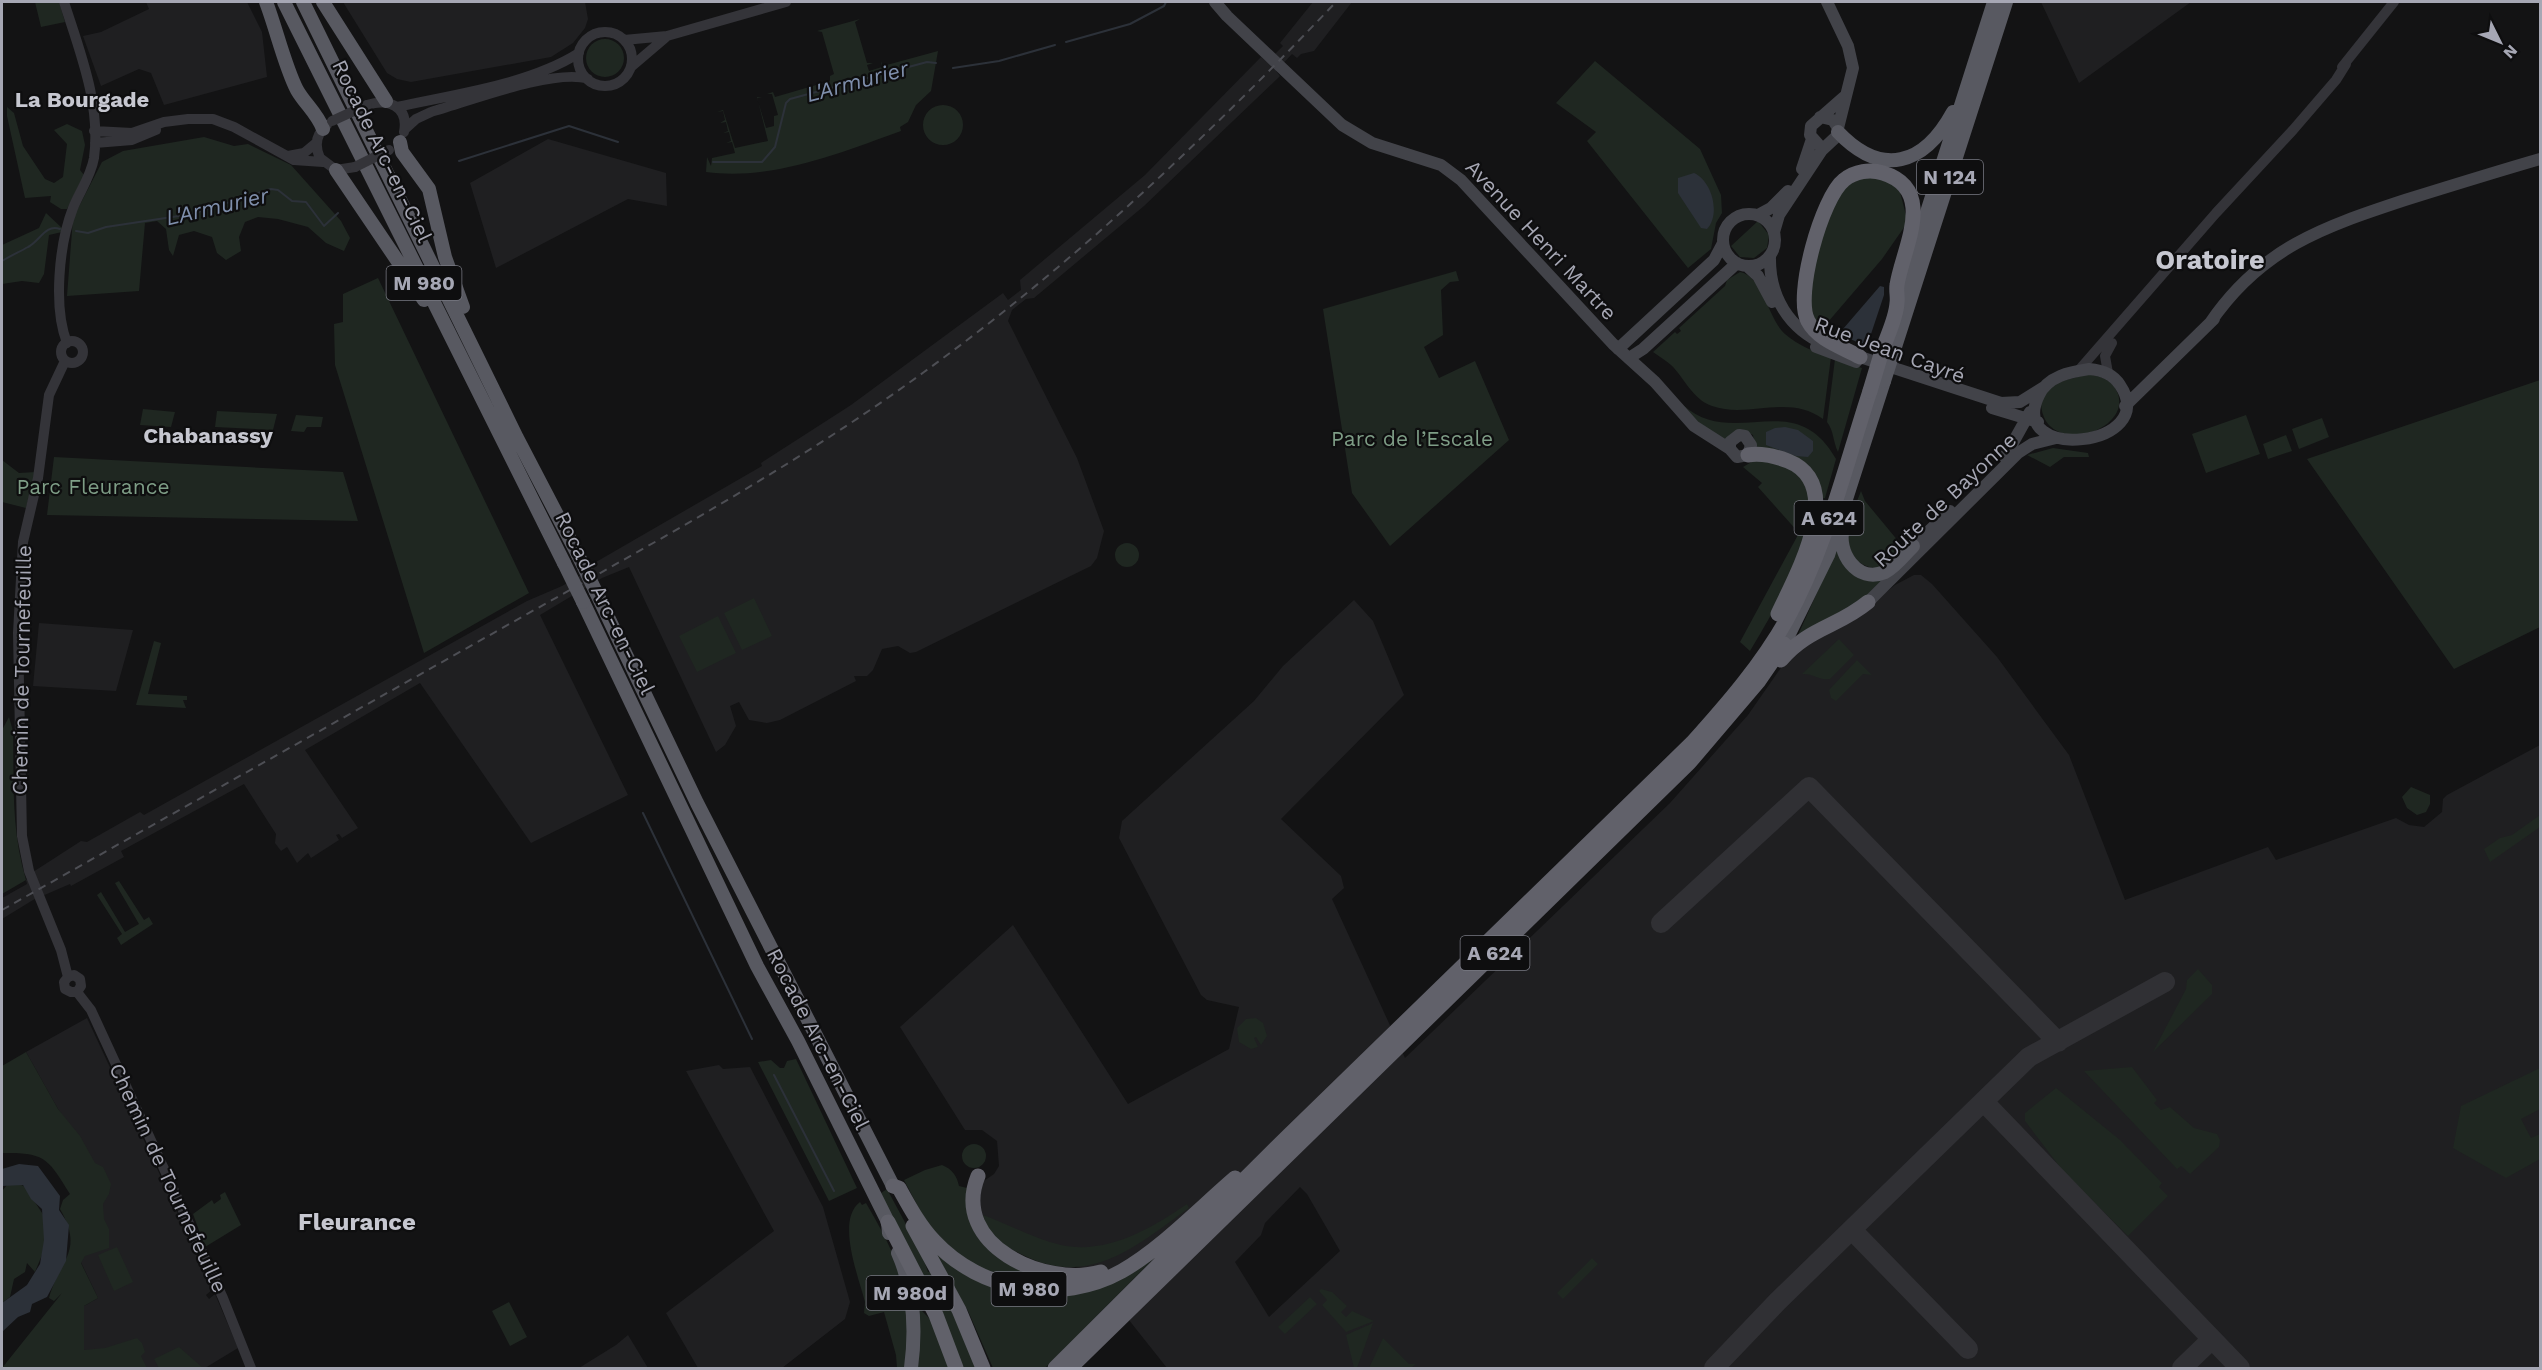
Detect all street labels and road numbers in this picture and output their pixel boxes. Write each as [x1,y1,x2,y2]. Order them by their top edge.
street label: Rocade Arc-en-Ciel [327,55,438,247]
street label: Avenue Henri Martre [1461,154,1622,325]
road number: N 124 [1917,160,1983,194]
road number: M 980 [386,266,462,300]
street label: Rue Jean Cayré [1812,311,1969,388]
street label: Route de Bayonne [1868,427,2021,572]
road number: A 624 [1794,501,1864,535]
street label: Rocade Arc-en-Ciel [550,507,661,699]
street label: Chemin de Tournefeuille [7,545,36,795]
road number: A 624 [1460,936,1530,970]
street label: Rocade Arc-en-Ciel [762,944,875,1134]
street label: Chemin de Tournefeuille [104,1059,233,1296]
road number: M 980 [992,1272,1066,1306]
road number: M 980d [866,1276,954,1310]

